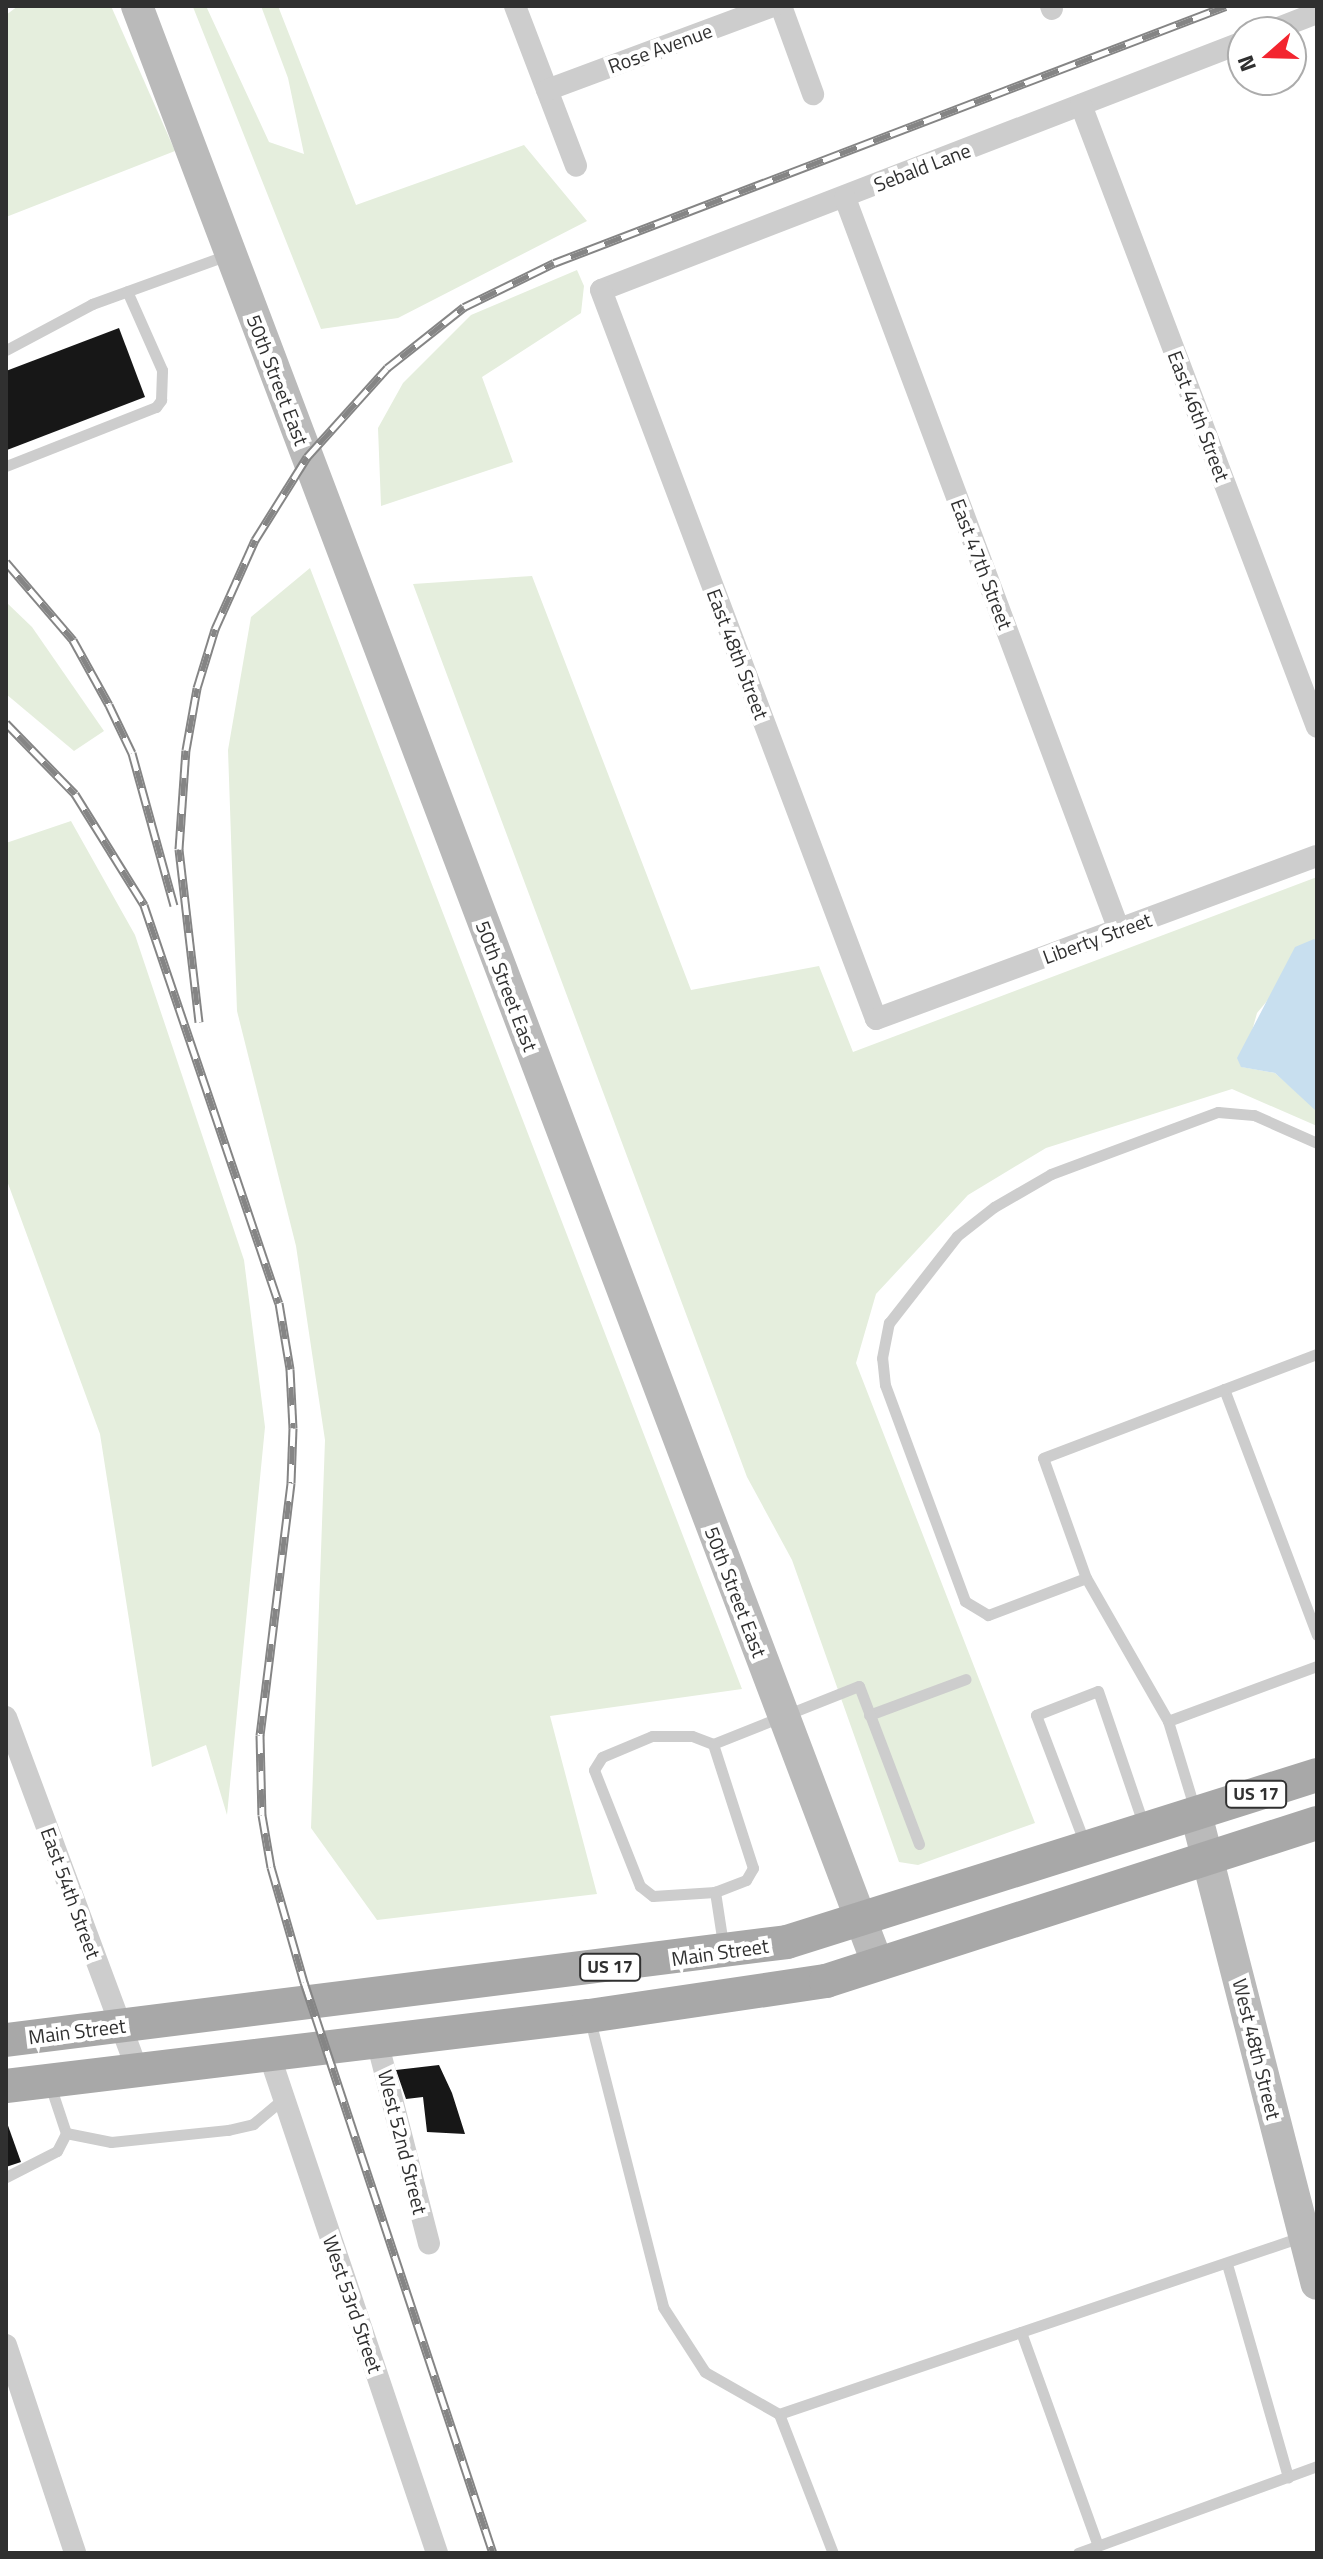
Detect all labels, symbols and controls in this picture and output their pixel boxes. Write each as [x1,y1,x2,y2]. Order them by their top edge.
north arrow [1227,16,1307,96]
street label: Rose Avenue [605,18,715,78]
text: N [1228,51,1265,77]
street label: Sebald Lane [870,138,974,196]
street label: 50th Street East [242,311,314,449]
street label: East 46th Street [1163,347,1235,485]
street label: East 47th Street [946,495,1018,633]
street label: East 48th Street [702,585,774,723]
street label: Liberty Street [1039,907,1155,969]
street label: 50th Street East [471,917,543,1055]
street label: 50th Street East [700,1523,772,1661]
road number: US 17 [1224,1780,1288,1808]
street label: East 54th Street [36,1824,106,1962]
street label: Main Street [670,1933,770,1971]
road number: US 17 [578,1953,642,1981]
street label: West 48th Street [1228,1976,1286,2122]
street label: Main Street [27,2013,127,2049]
street label: West 52nd Street [373,2067,433,2217]
street label: West 53rd Street [318,2232,388,2376]

